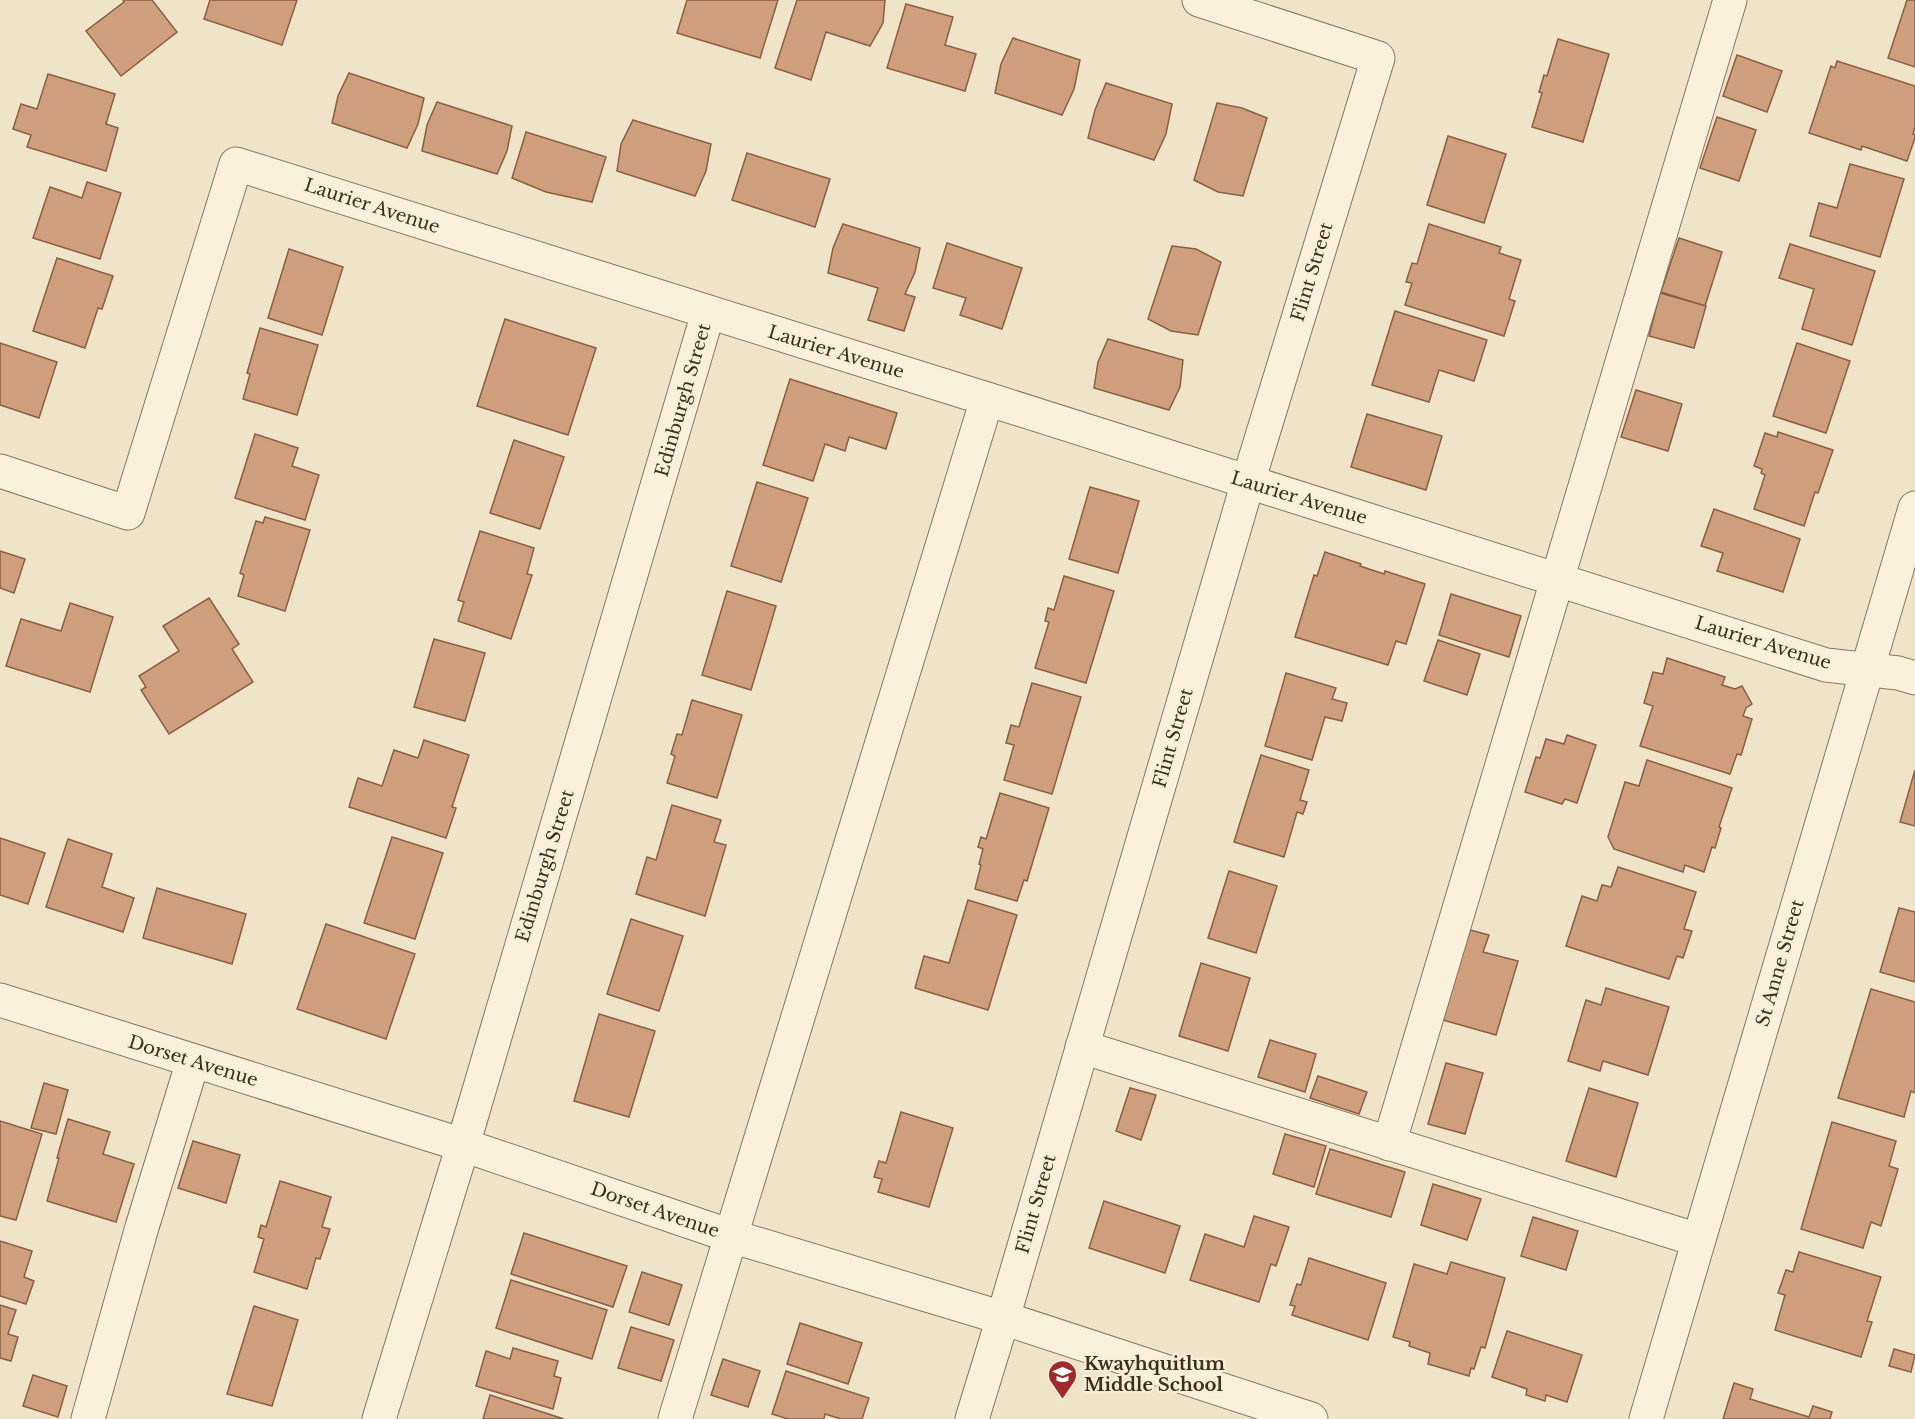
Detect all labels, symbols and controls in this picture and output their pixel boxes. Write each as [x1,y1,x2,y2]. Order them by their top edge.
street label: Laurier Avenue [301,174,443,238]
street label: Flint Street [1286,220,1338,324]
street label: Edinburgh Street [651,321,715,479]
street label: Laurier Avenue [765,321,907,383]
street label: Laurier Avenue [1228,467,1370,529]
street label: Laurier Avenue [1692,612,1834,674]
street label: Flint Street [1148,685,1198,790]
street label: Edinburgh Street [511,787,579,945]
street label: St Anne Street [1751,897,1809,1029]
street label: Dorset Avenue [125,1031,261,1091]
street label: Flint Street [1011,1151,1061,1256]
street label: Dorset Avenue [588,1178,722,1242]
place label: Kwayhquitlum Middle School [1084,1353,1225,1396]
school or university icon: Kwayhquitlum Middle School [1047,1358,1079,1400]

